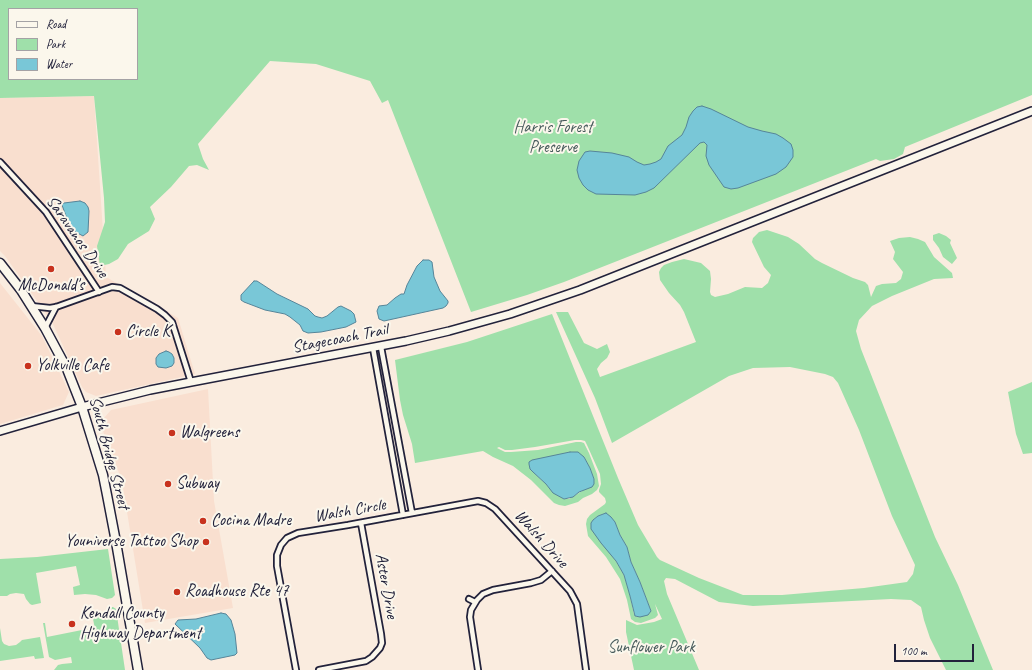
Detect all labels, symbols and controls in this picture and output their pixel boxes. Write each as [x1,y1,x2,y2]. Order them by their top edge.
legend [8,8,138,80]
text: Road [46,16,66,32]
text: Park [46,36,65,52]
text: Water [46,56,72,72]
park label: Harris Forest Preserve [514,118,592,158]
street label: Saravanos Drive [41,192,113,282]
marker: McDonald's [46,264,56,274]
place label: McDonald's [18,276,84,296]
street label: Stagecoach Trail [291,320,389,358]
place label: Circle K [126,322,170,342]
marker: Circle K [113,327,123,337]
place label: Yolkville Cafe [36,356,109,376]
marker: Yolkville Cafe [23,361,33,371]
street label: South Bridge Street [84,395,134,511]
place label: Walgreens [180,423,239,443]
marker: Walgreens [167,428,177,438]
place label: Subway [176,474,219,494]
marker: Subway [163,479,173,489]
street label: Walsh Circle [313,495,387,527]
street label: Walsh Drive [510,506,572,572]
place label: Cocina Madre [211,511,291,531]
marker: Cocina Madre [198,516,208,526]
place label: Youniverse Tattoo Shop [65,532,198,552]
marker: Youniverse Tattoo Shop [201,537,211,547]
street label: Aster Drive [370,552,402,620]
place label: Roadhouse Rte 47 [185,582,289,602]
marker: Roadhouse Rte 47 [172,587,182,597]
place label: Kendall County Highway Department [80,604,201,644]
marker: Kendall County Highway Department [67,619,77,629]
scale bar [896,636,976,662]
park label: Sunflower Park [607,638,695,658]
text: 100 m [901,643,927,659]

